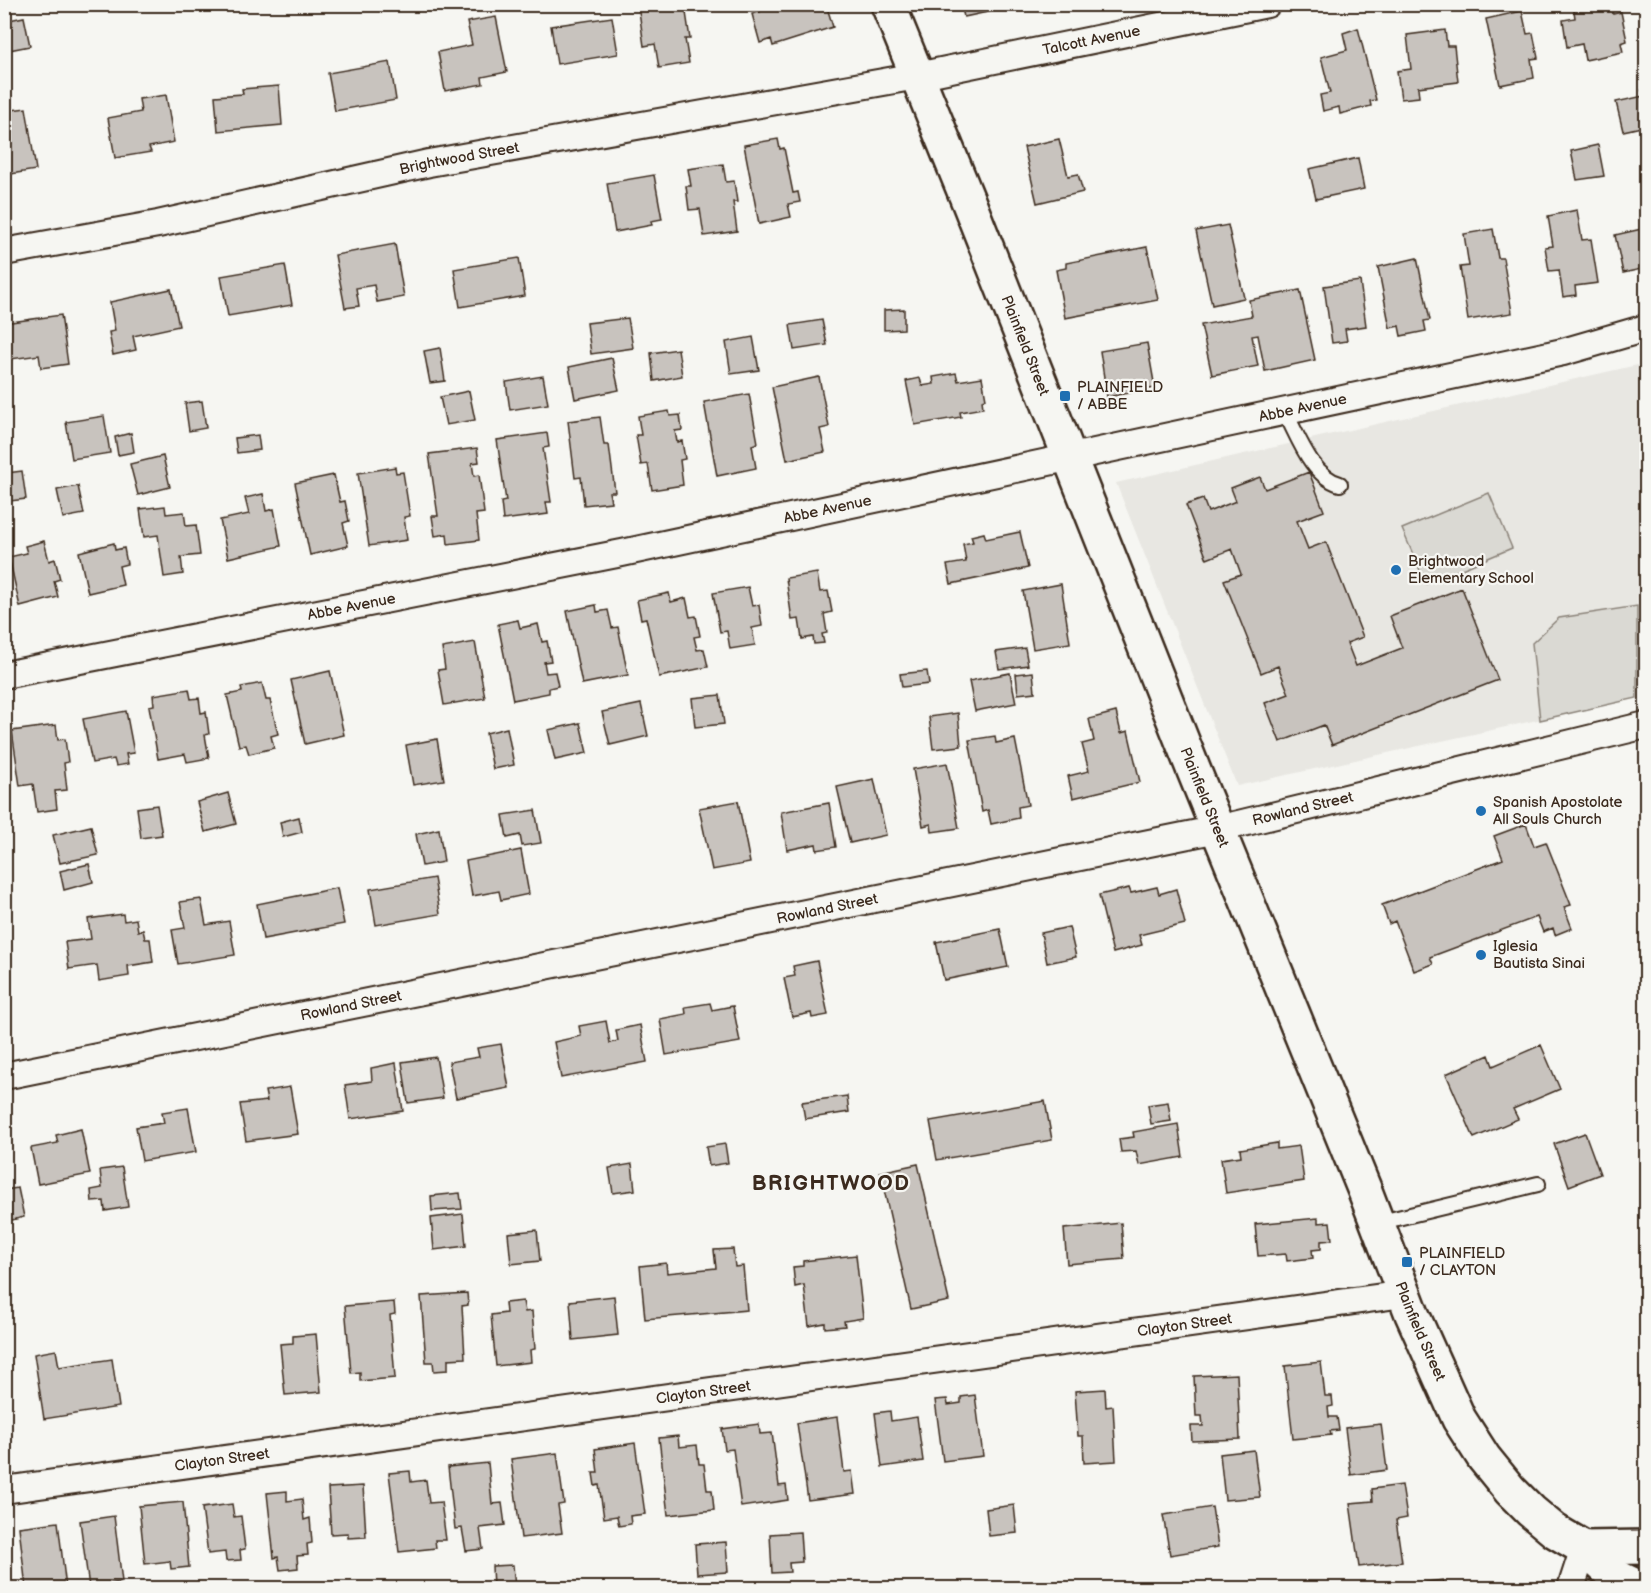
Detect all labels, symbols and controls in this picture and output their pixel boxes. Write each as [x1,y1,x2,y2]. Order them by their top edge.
street label: Talcott Avenue [1041,21,1142,60]
street label: Brightwood Street [398,138,521,179]
street label: Plainfield Street [997,293,1053,399]
place label: PLAINFIELD / ABBE [1077,378,1163,414]
marker: PLAINFIELD / ABBE [1058,389,1072,403]
street label: Abbe Avenue [1257,389,1349,427]
street label: Abbe Avenue [782,491,873,528]
place label: Brightwood Elementary School [1408,552,1534,588]
marker: Brightwood Elementary School [1389,563,1403,577]
street label: Abbe Avenue [306,589,397,625]
street label: Plainfield Street [1176,745,1233,850]
street label: Rowland Street [1250,787,1355,830]
place label: Spanish Apostolate All Souls Church [1493,793,1622,829]
marker: Spanish Apostolate All Souls Church [1474,804,1488,818]
street label: Rowland Street [775,889,880,929]
place label: Iglesia Bautista Sinai [1493,937,1585,973]
marker: Iglesia Bautista Sinai [1474,948,1488,962]
street label: Rowland Street [299,986,404,1025]
district label: BRIGHTWOOD [752,1171,910,1196]
place label: PLAINFIELD / CLAYTON [1419,1244,1505,1280]
marker: PLAINFIELD / CLAYTON [1400,1255,1414,1269]
street label: Plainfield Street [1391,1279,1450,1384]
street label: Clayton Street [1136,1309,1233,1341]
street label: Clayton Street [655,1377,752,1409]
street label: Clayton Street [173,1444,271,1476]

